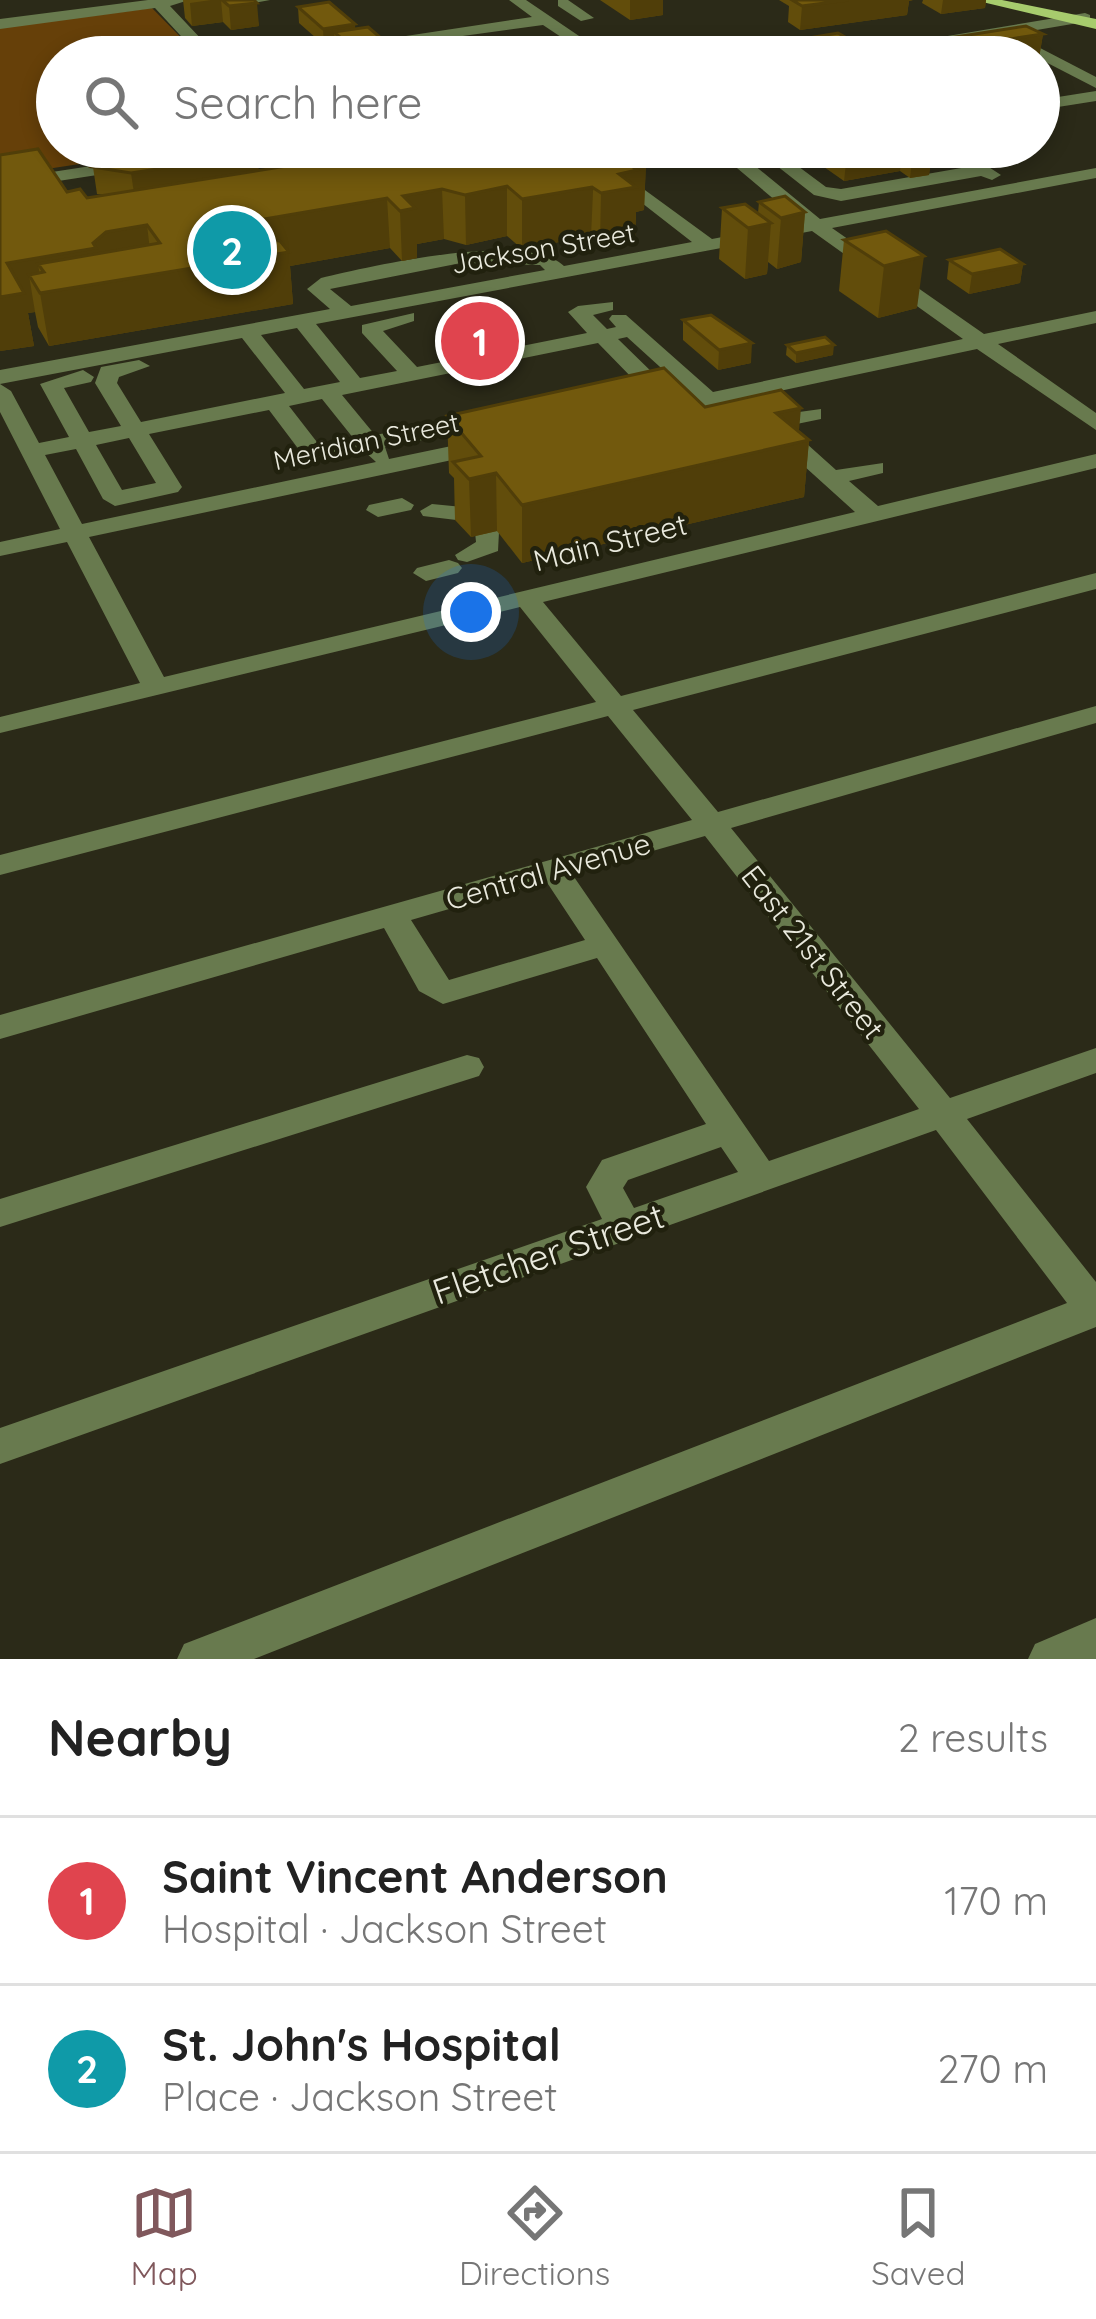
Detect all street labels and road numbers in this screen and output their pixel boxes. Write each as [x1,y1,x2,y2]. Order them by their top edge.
street label: Jackson Street [449,215,637,281]
street label: Meridian Street [270,405,462,477]
street label: Main Street [529,505,691,579]
street label: Central Avenue [441,824,655,918]
street label: East 21st Street [733,858,893,1046]
street label: Fletcher Street [426,1192,670,1314]

